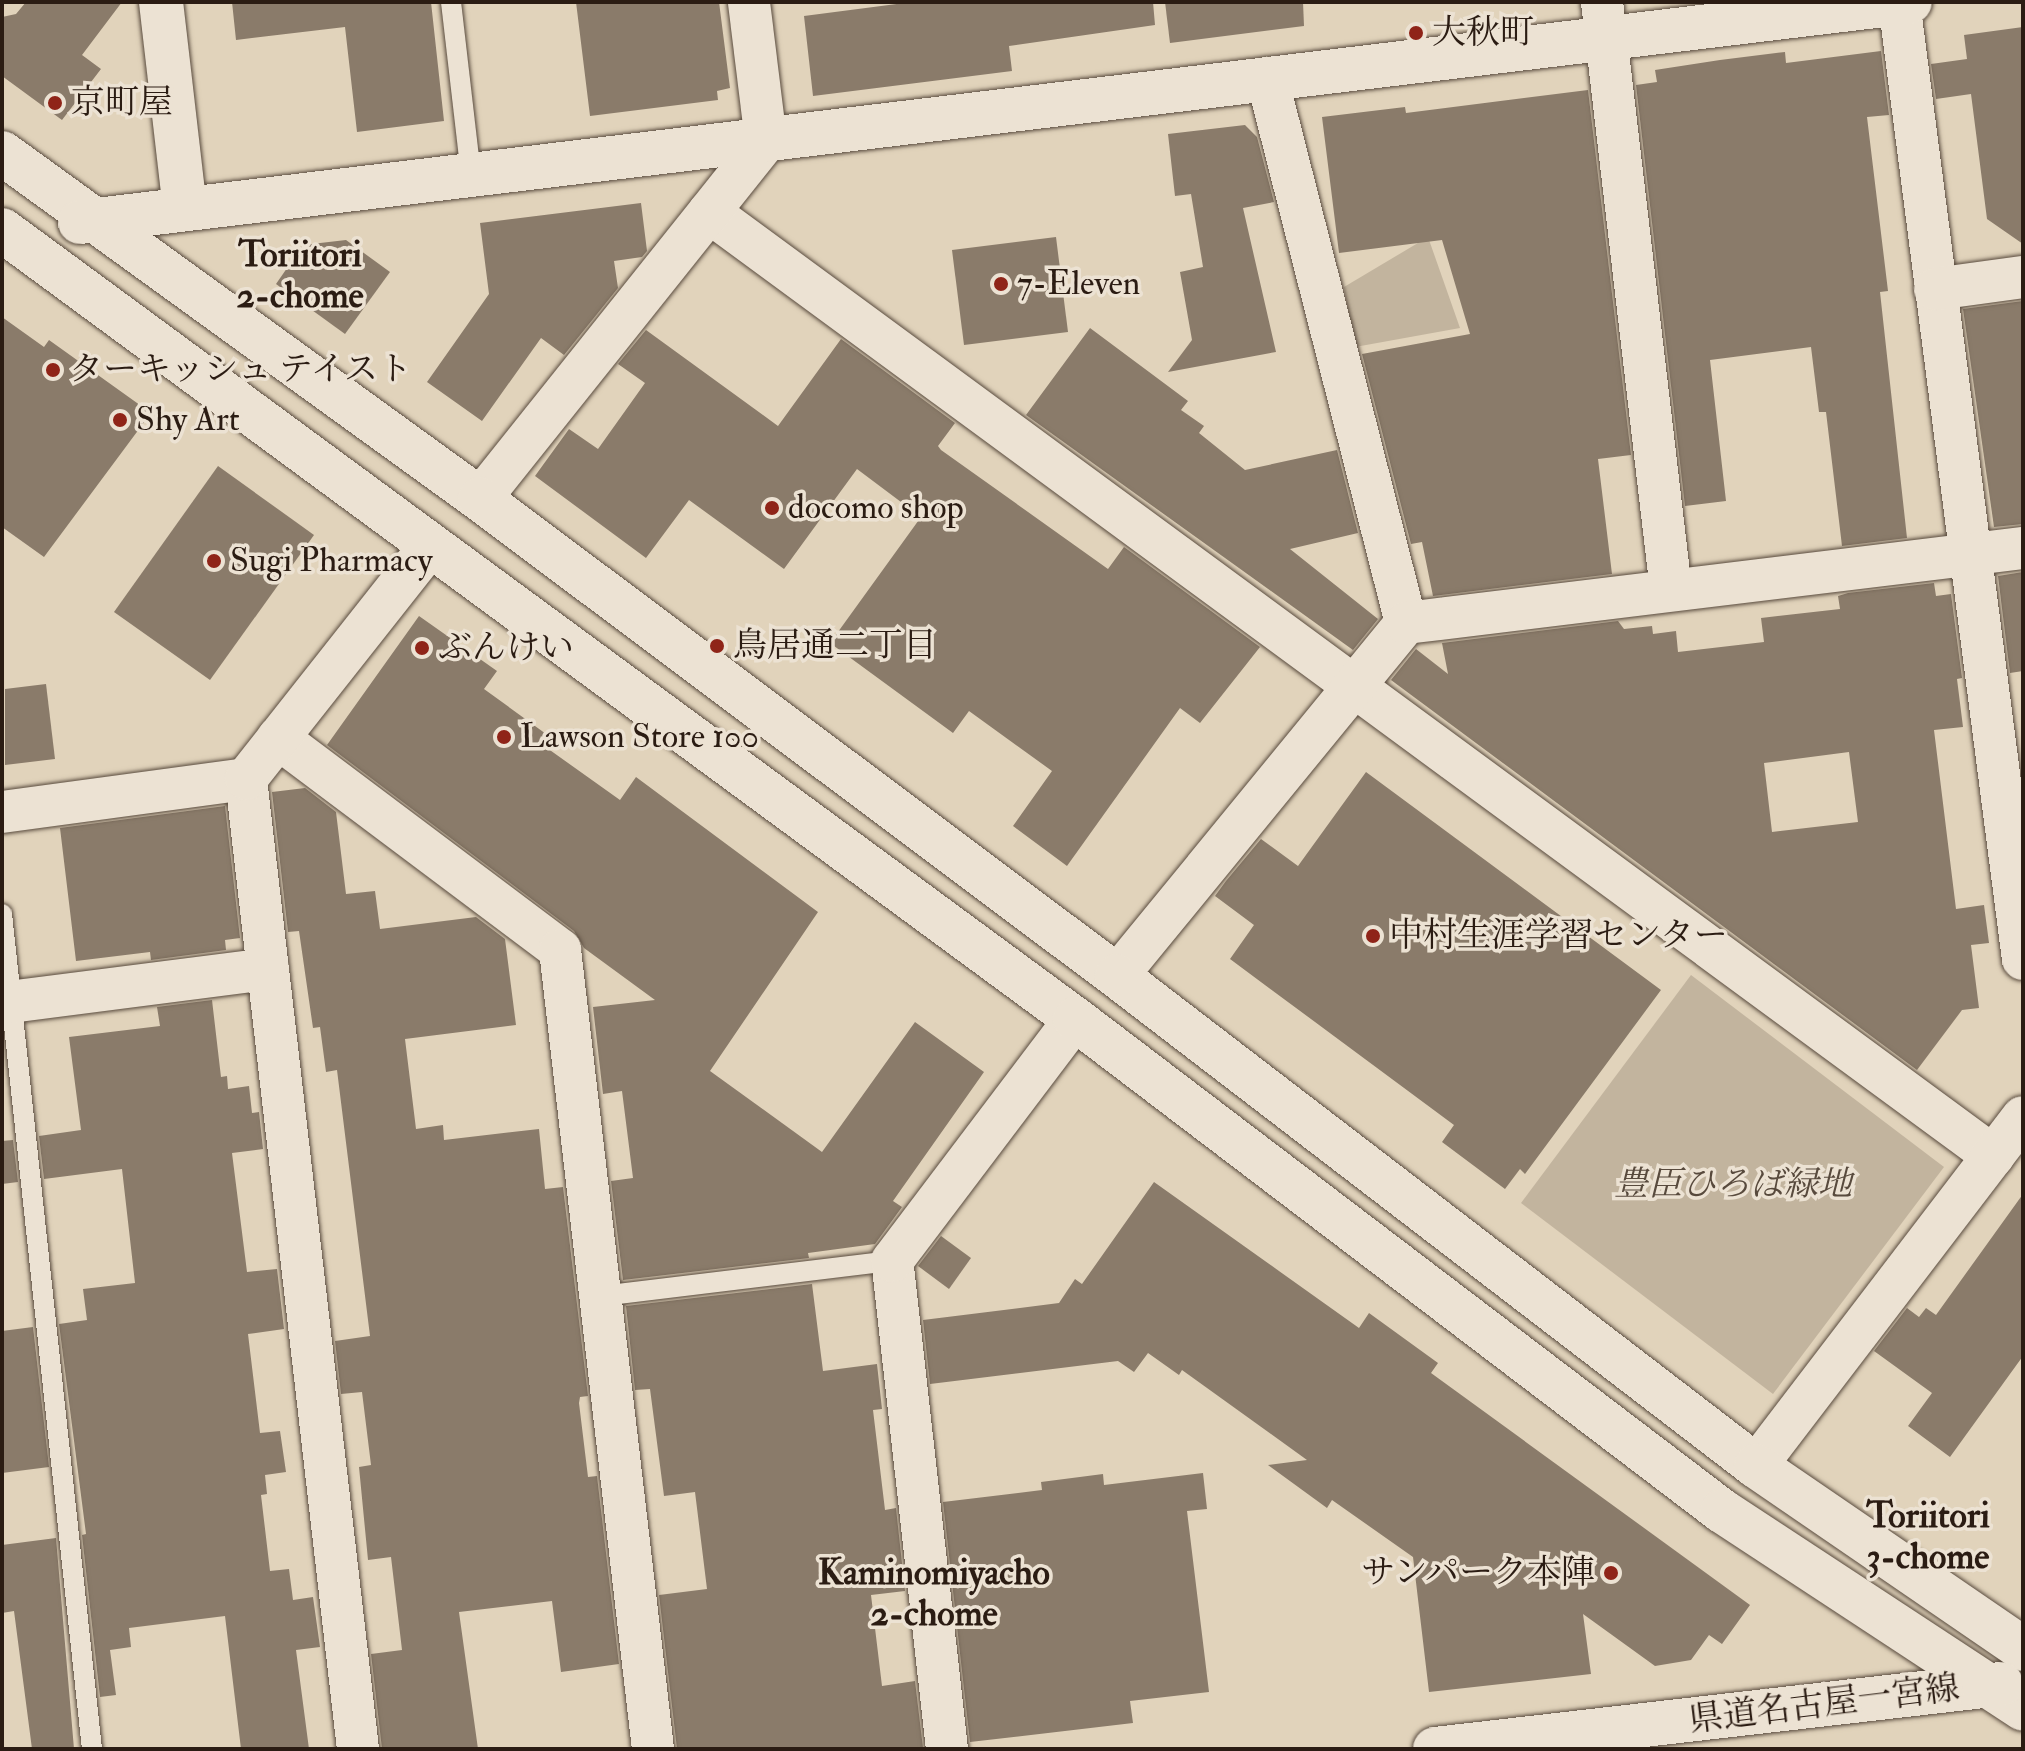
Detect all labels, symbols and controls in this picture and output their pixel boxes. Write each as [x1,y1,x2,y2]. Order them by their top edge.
place label: 大秋町 [1432,13,1534,53]
marker: 大秋町 [1407,24,1425,42]
place label: 京町屋 [71,83,173,123]
marker: 京町屋 [46,94,64,112]
district label: Toriitori 2-chome [236,232,364,317]
place label: 7-Eleven [1017,264,1140,304]
marker: 7-Eleven [992,275,1010,293]
place label: ターキッシュ テイスト [69,350,416,390]
marker: ターキッシュ テイスト [44,361,62,379]
place label: Shy Art [136,400,240,440]
marker: Shy Art [111,411,129,429]
place label: docomo shop [788,488,964,528]
marker: docomo shop [763,499,781,517]
place label: Sugi Pharmacy [230,541,433,581]
marker: Sugi Pharmacy [205,552,223,570]
place label: 鳥居通二丁目 [733,626,937,666]
place label: ぶんけい [438,628,574,668]
marker: 鳥居通二丁目 [708,637,726,655]
marker: ぶんけい [413,639,431,657]
place label: Lawson Store 100 [520,717,759,757]
marker: Lawson Store 100 [495,728,513,746]
place label: 中村生涯学習センター [1389,916,1729,956]
marker: 中村生涯学習センター [1364,927,1382,945]
park label: 豊臣ひろば緑地 [1614,1165,1852,1205]
district label: Toriitori 3-chome [1866,1493,1990,1578]
district label: Kaminomiyacho 2-chome [818,1550,1050,1635]
place label: サンパーク本陣 [1357,1553,1595,1593]
marker: サンパーク本陣 [1602,1564,1620,1582]
street label: 県道名古屋一宮線 [1687,1667,1961,1741]

